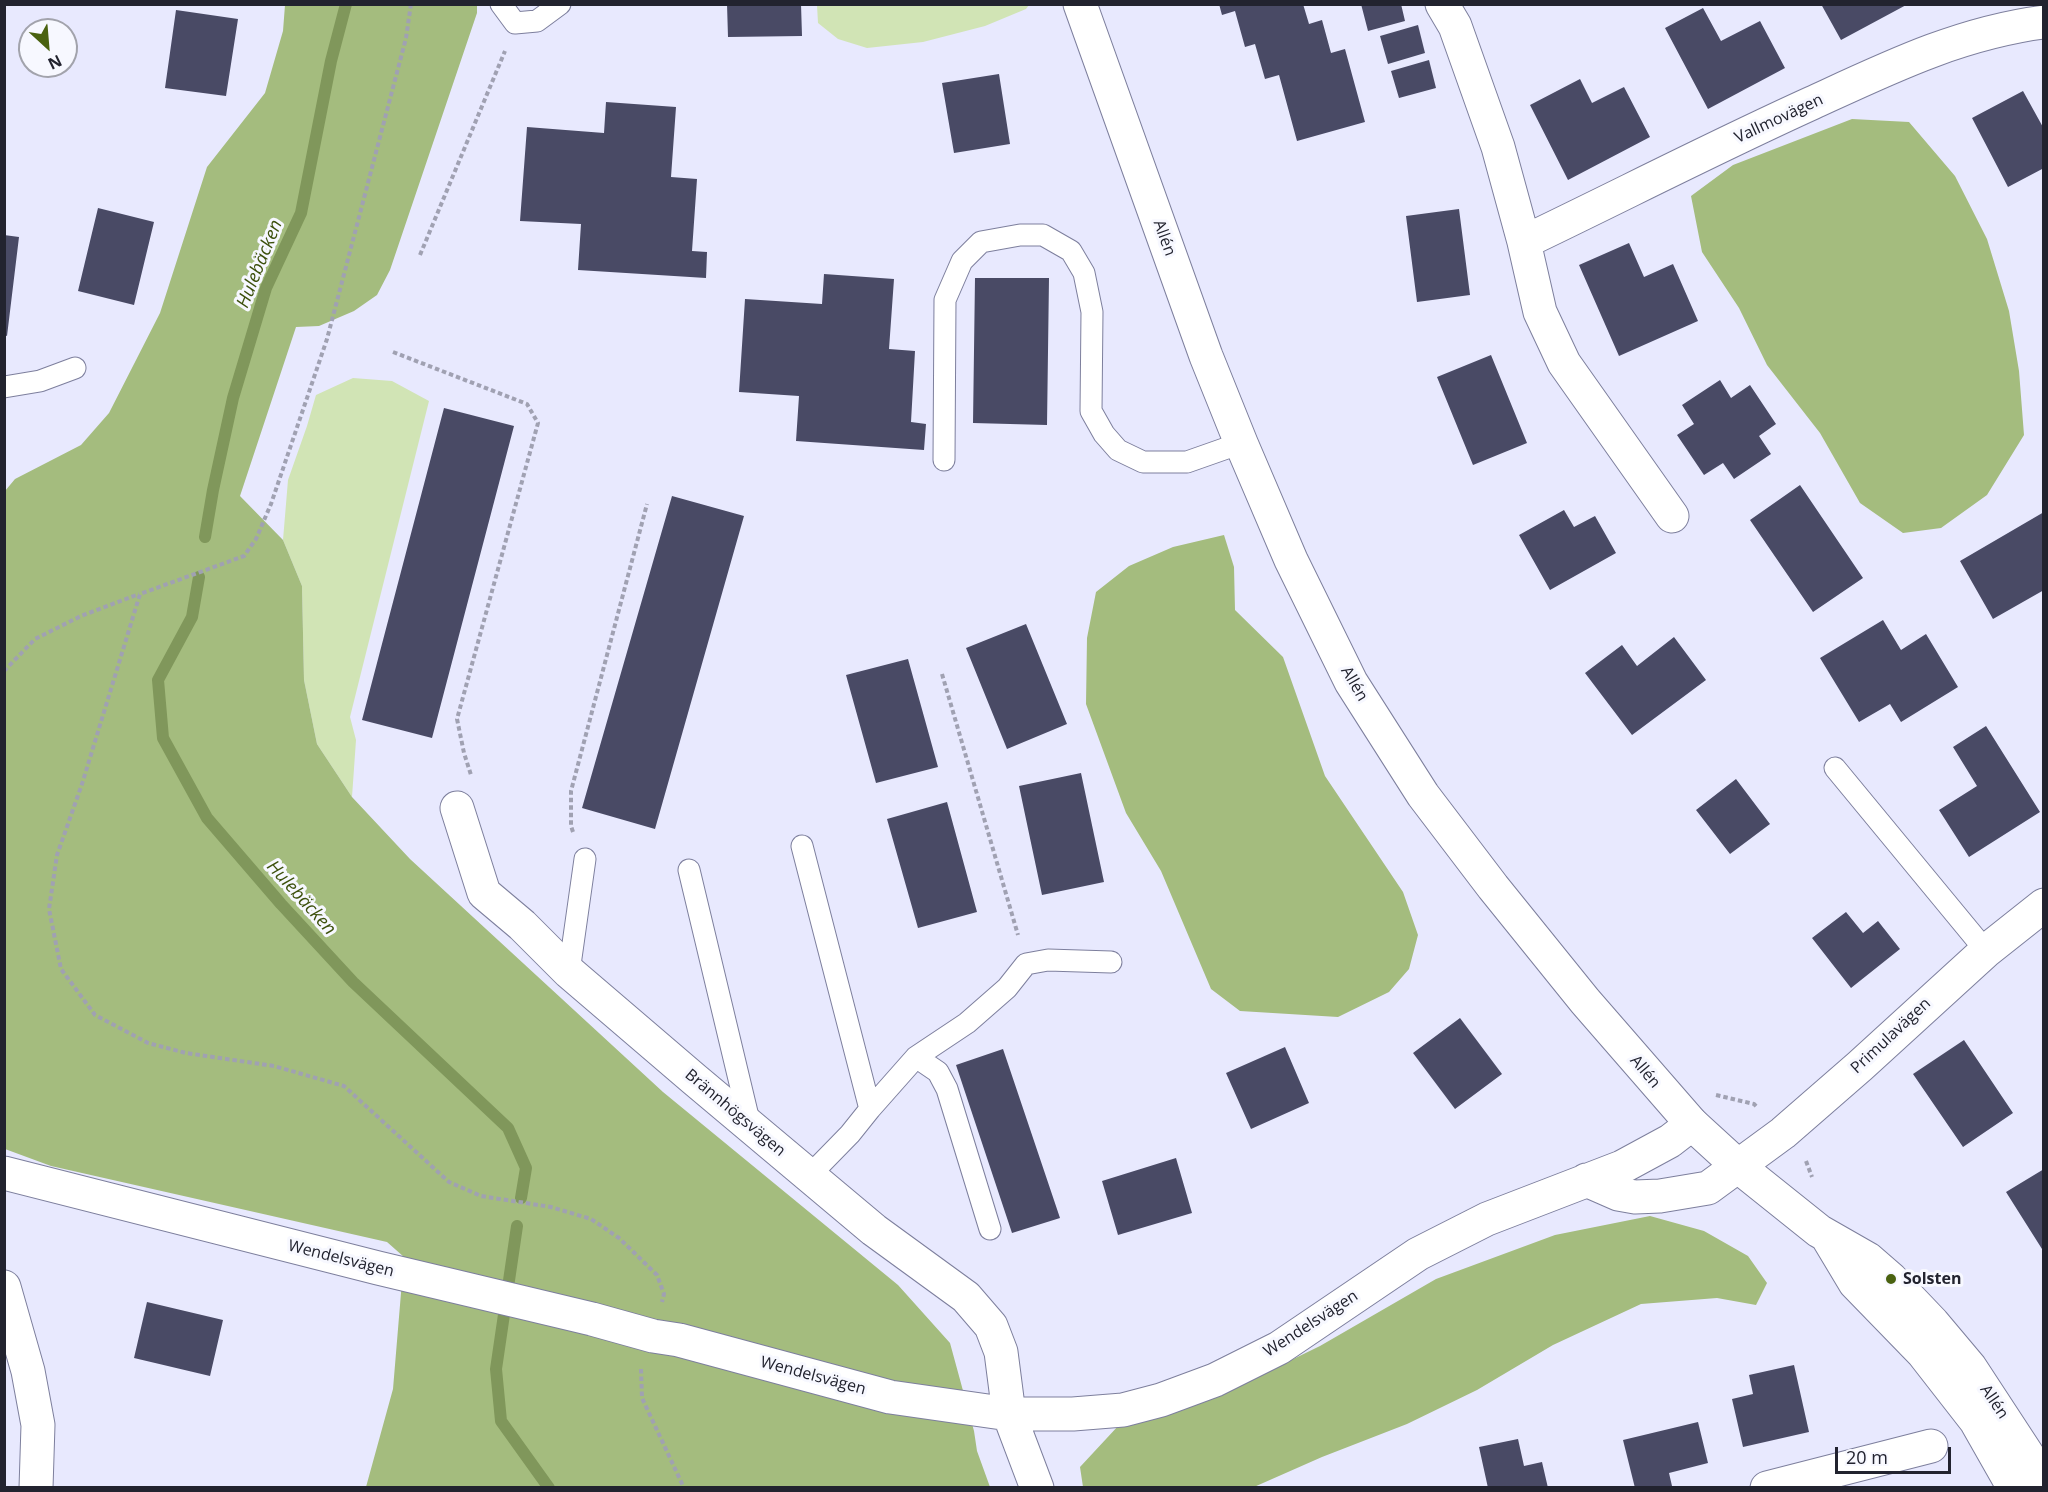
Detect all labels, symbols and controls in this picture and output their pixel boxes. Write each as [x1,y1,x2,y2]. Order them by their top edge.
north arrow [18,18,78,78]
text: N [44,50,66,75]
street label: Vallmovägen [1732,90,1826,148]
water label: Hulebäcken [233,217,287,311]
street label: Allén [1149,217,1179,259]
street label: Allén [1336,663,1372,705]
water label: Hulebäcken [262,856,340,940]
street label: Primulavägen [1847,994,1935,1078]
street label: Allén [1626,1052,1664,1092]
street label: Brännhögsvägen [681,1065,789,1161]
street label: Wendelsvägen [286,1237,396,1281]
place label: Solsten [1903,1269,1961,1289]
marker: Solsten [1884,1272,1898,1286]
street label: Wendelsvägen [1260,1286,1362,1362]
street label: Wendelsvägen [758,1353,868,1399]
street label: Allén [1976,1381,2012,1423]
scale bar [1838,1435,1954,1473]
text: 20 m [1846,1445,1888,1469]

